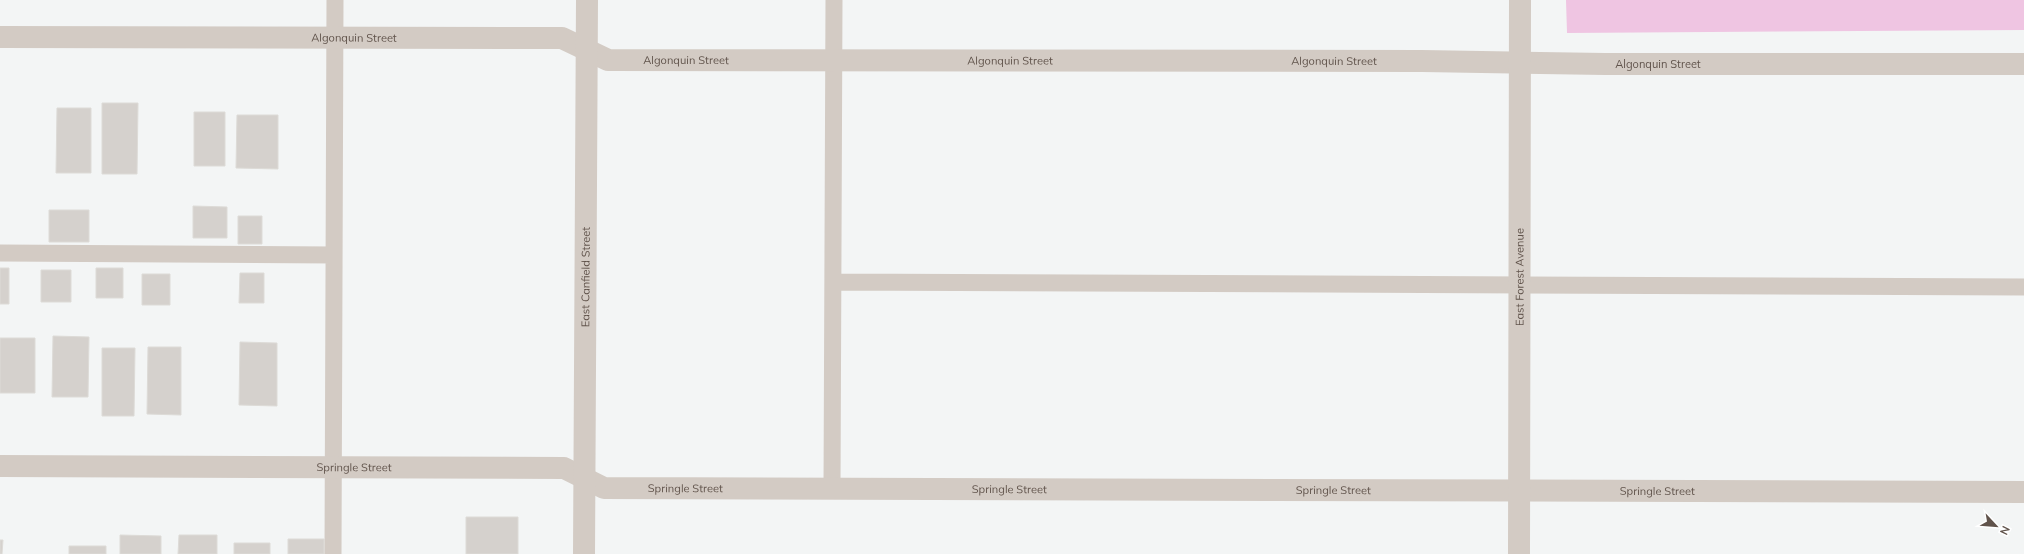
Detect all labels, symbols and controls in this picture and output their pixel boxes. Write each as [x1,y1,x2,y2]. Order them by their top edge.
street label: Algonquin Street [311,31,397,45]
street label: Algonquin Street [643,53,729,67]
street label: Algonquin Street [967,53,1053,68]
street label: Algonquin Street [1291,54,1377,68]
street label: Algonquin Street [1615,57,1701,71]
street label: East Canfield Street [578,227,593,327]
street label: East Forest Avenue [1512,228,1527,326]
street label: Springle Street [316,460,392,474]
street label: Springle Street [648,481,723,495]
street label: Springle Street [972,482,1047,496]
street label: Springle Street [1296,483,1371,497]
street label: Springle Street [1620,484,1695,498]
north arrow [1976,506,2016,546]
text: N [1997,524,2013,537]

